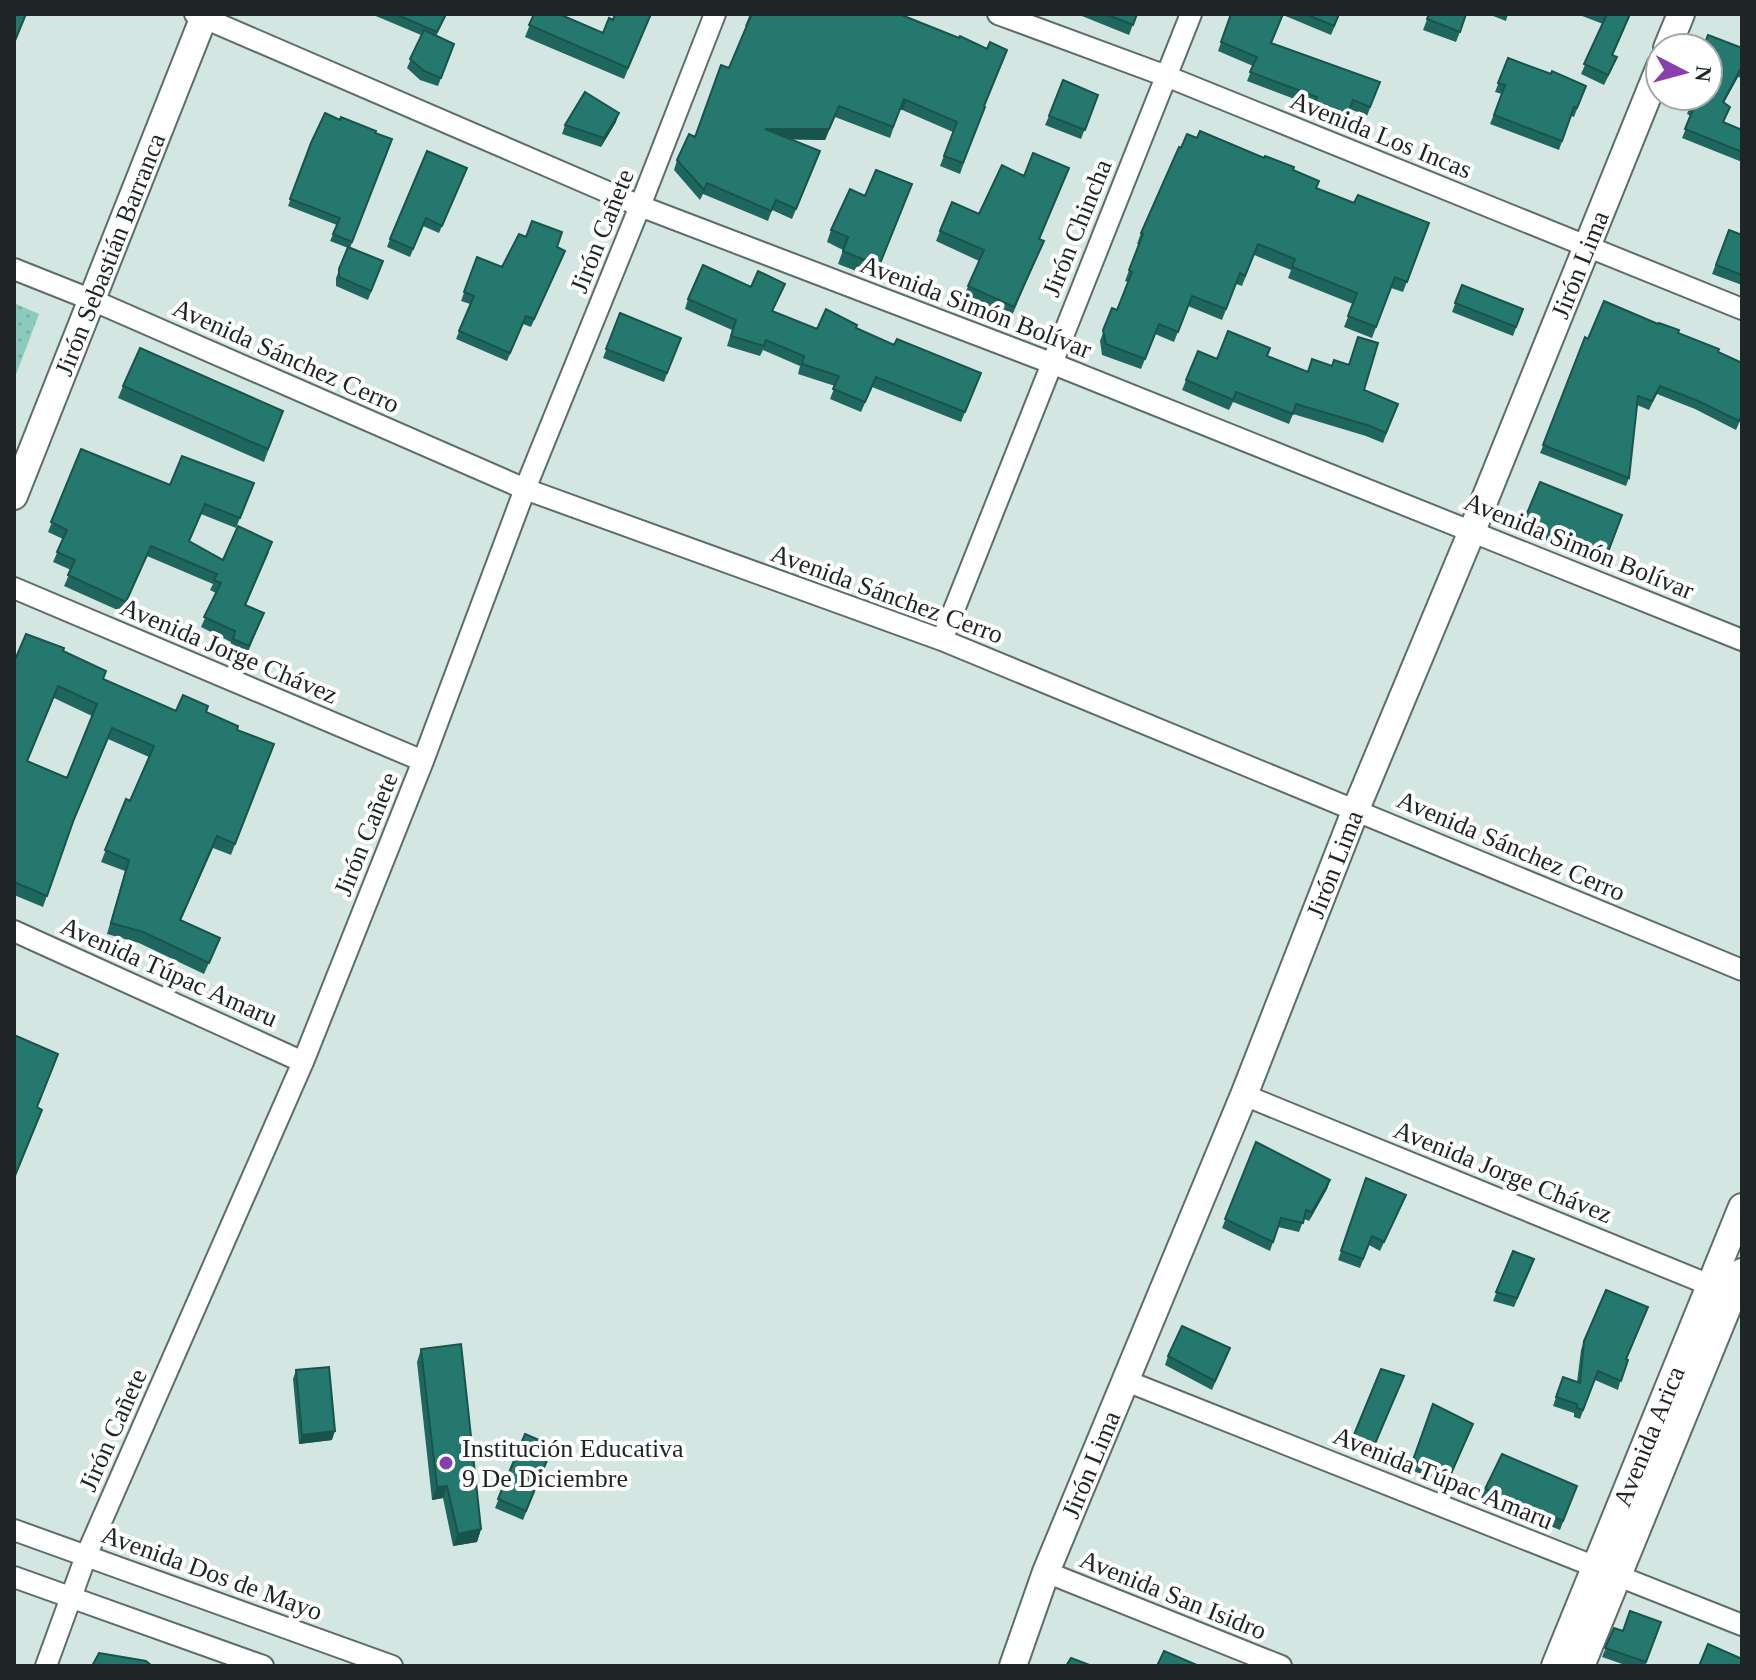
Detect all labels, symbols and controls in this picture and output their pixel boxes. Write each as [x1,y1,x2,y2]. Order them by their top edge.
north arrow [1644,32,1724,112]
text: N [1690,65,1717,83]
street label: Avenida Los Incas [1286,85,1476,185]
street label: Jirón Sebastián Barranca [49,128,171,380]
street label: Jirón Chincha [1036,155,1118,301]
street label: Jirón Cañete [564,165,640,297]
street label: Jirón Lima [1545,206,1615,322]
street label: Avenida Simón Bolívar [856,250,1096,365]
street label: Avenida Sánchez Cerro [168,293,404,419]
street label: Avenida Simón Bolívar [1460,487,1698,605]
street label: Avenida Sánchez Cerro [767,538,1007,650]
street label: Avenida Jorge Chávez [116,592,342,710]
street label: Jirón Cañete [328,768,404,900]
street label: Avenida Sánchez Cerro [1393,785,1629,907]
street label: Jirón Lima [1300,806,1369,922]
street label: Avenida Túpac Amaru [56,911,282,1033]
street label: Avenida Jorge Chávez [1390,1115,1616,1229]
street label: Avenida Arica [1607,1361,1690,1511]
street label: Jirón Cañete [73,1364,153,1496]
street label: Jirón Lima [1055,1406,1126,1522]
street label: Avenida Túpac Amaru [1329,1421,1557,1535]
place label: Institución Educativa 9 De Diciembre [462,1434,684,1493]
marker: Institución Educativa 9 De Diciembre [437,1454,455,1472]
street label: Avenida Dos de Mayo [98,1520,326,1626]
street label: Avenida San Isidro [1075,1544,1271,1646]

